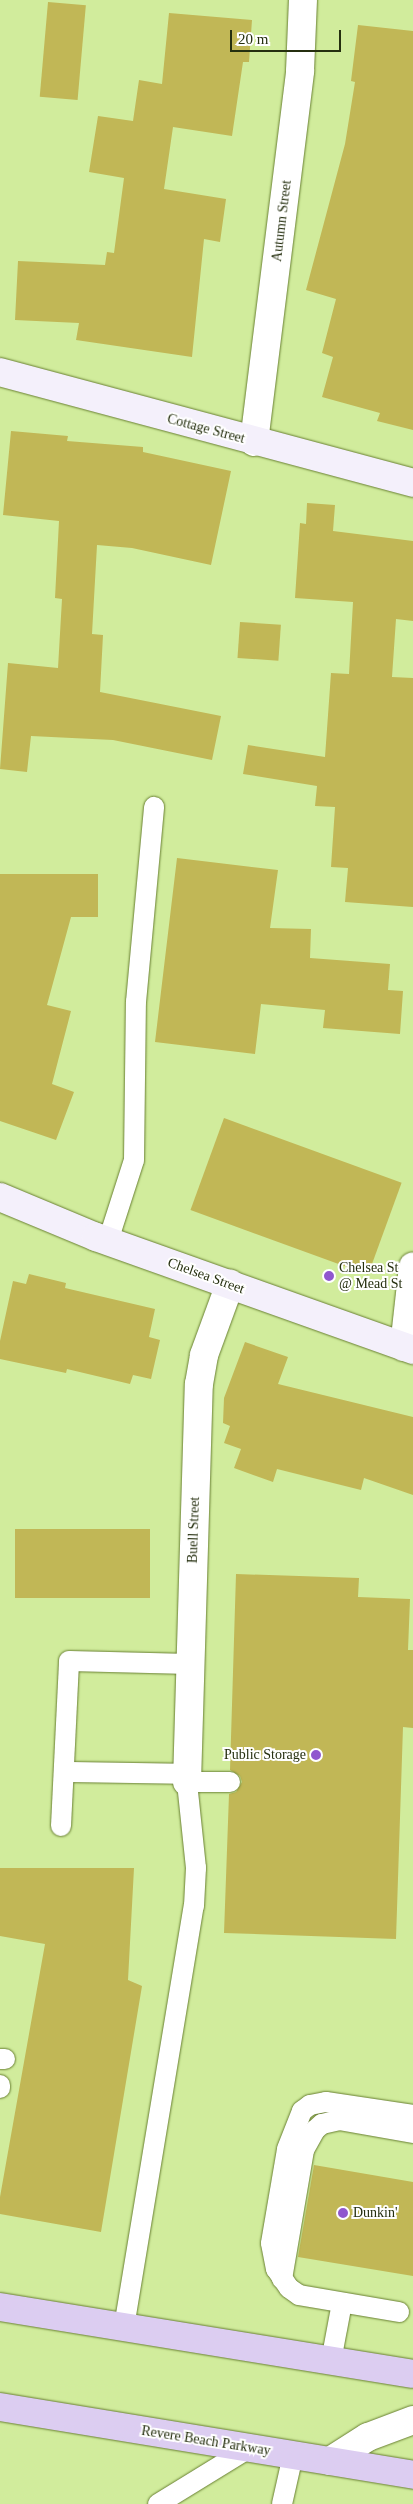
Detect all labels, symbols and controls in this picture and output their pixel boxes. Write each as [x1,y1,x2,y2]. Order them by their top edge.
scale bar [233,20,344,52]
text: 20 m [238,31,268,47]
street label: Autumn Street [269,179,295,263]
street label: Cottage Street [165,411,247,447]
street label: Chelsea Street [165,1254,247,1298]
place label: Chelsea St @ Mead St [339,1260,402,1292]
marker: Chelsea St @ Mead St [323,1270,335,1282]
street label: Buell Street [184,1496,204,1564]
place label: Public Storage [224,1747,306,1763]
marker: Public Storage [310,1749,322,1761]
place label: Dunkin' [353,2205,398,2221]
marker: Dunkin' [337,2207,349,2219]
street label: Revere Beach Parkway [140,2422,272,2460]

